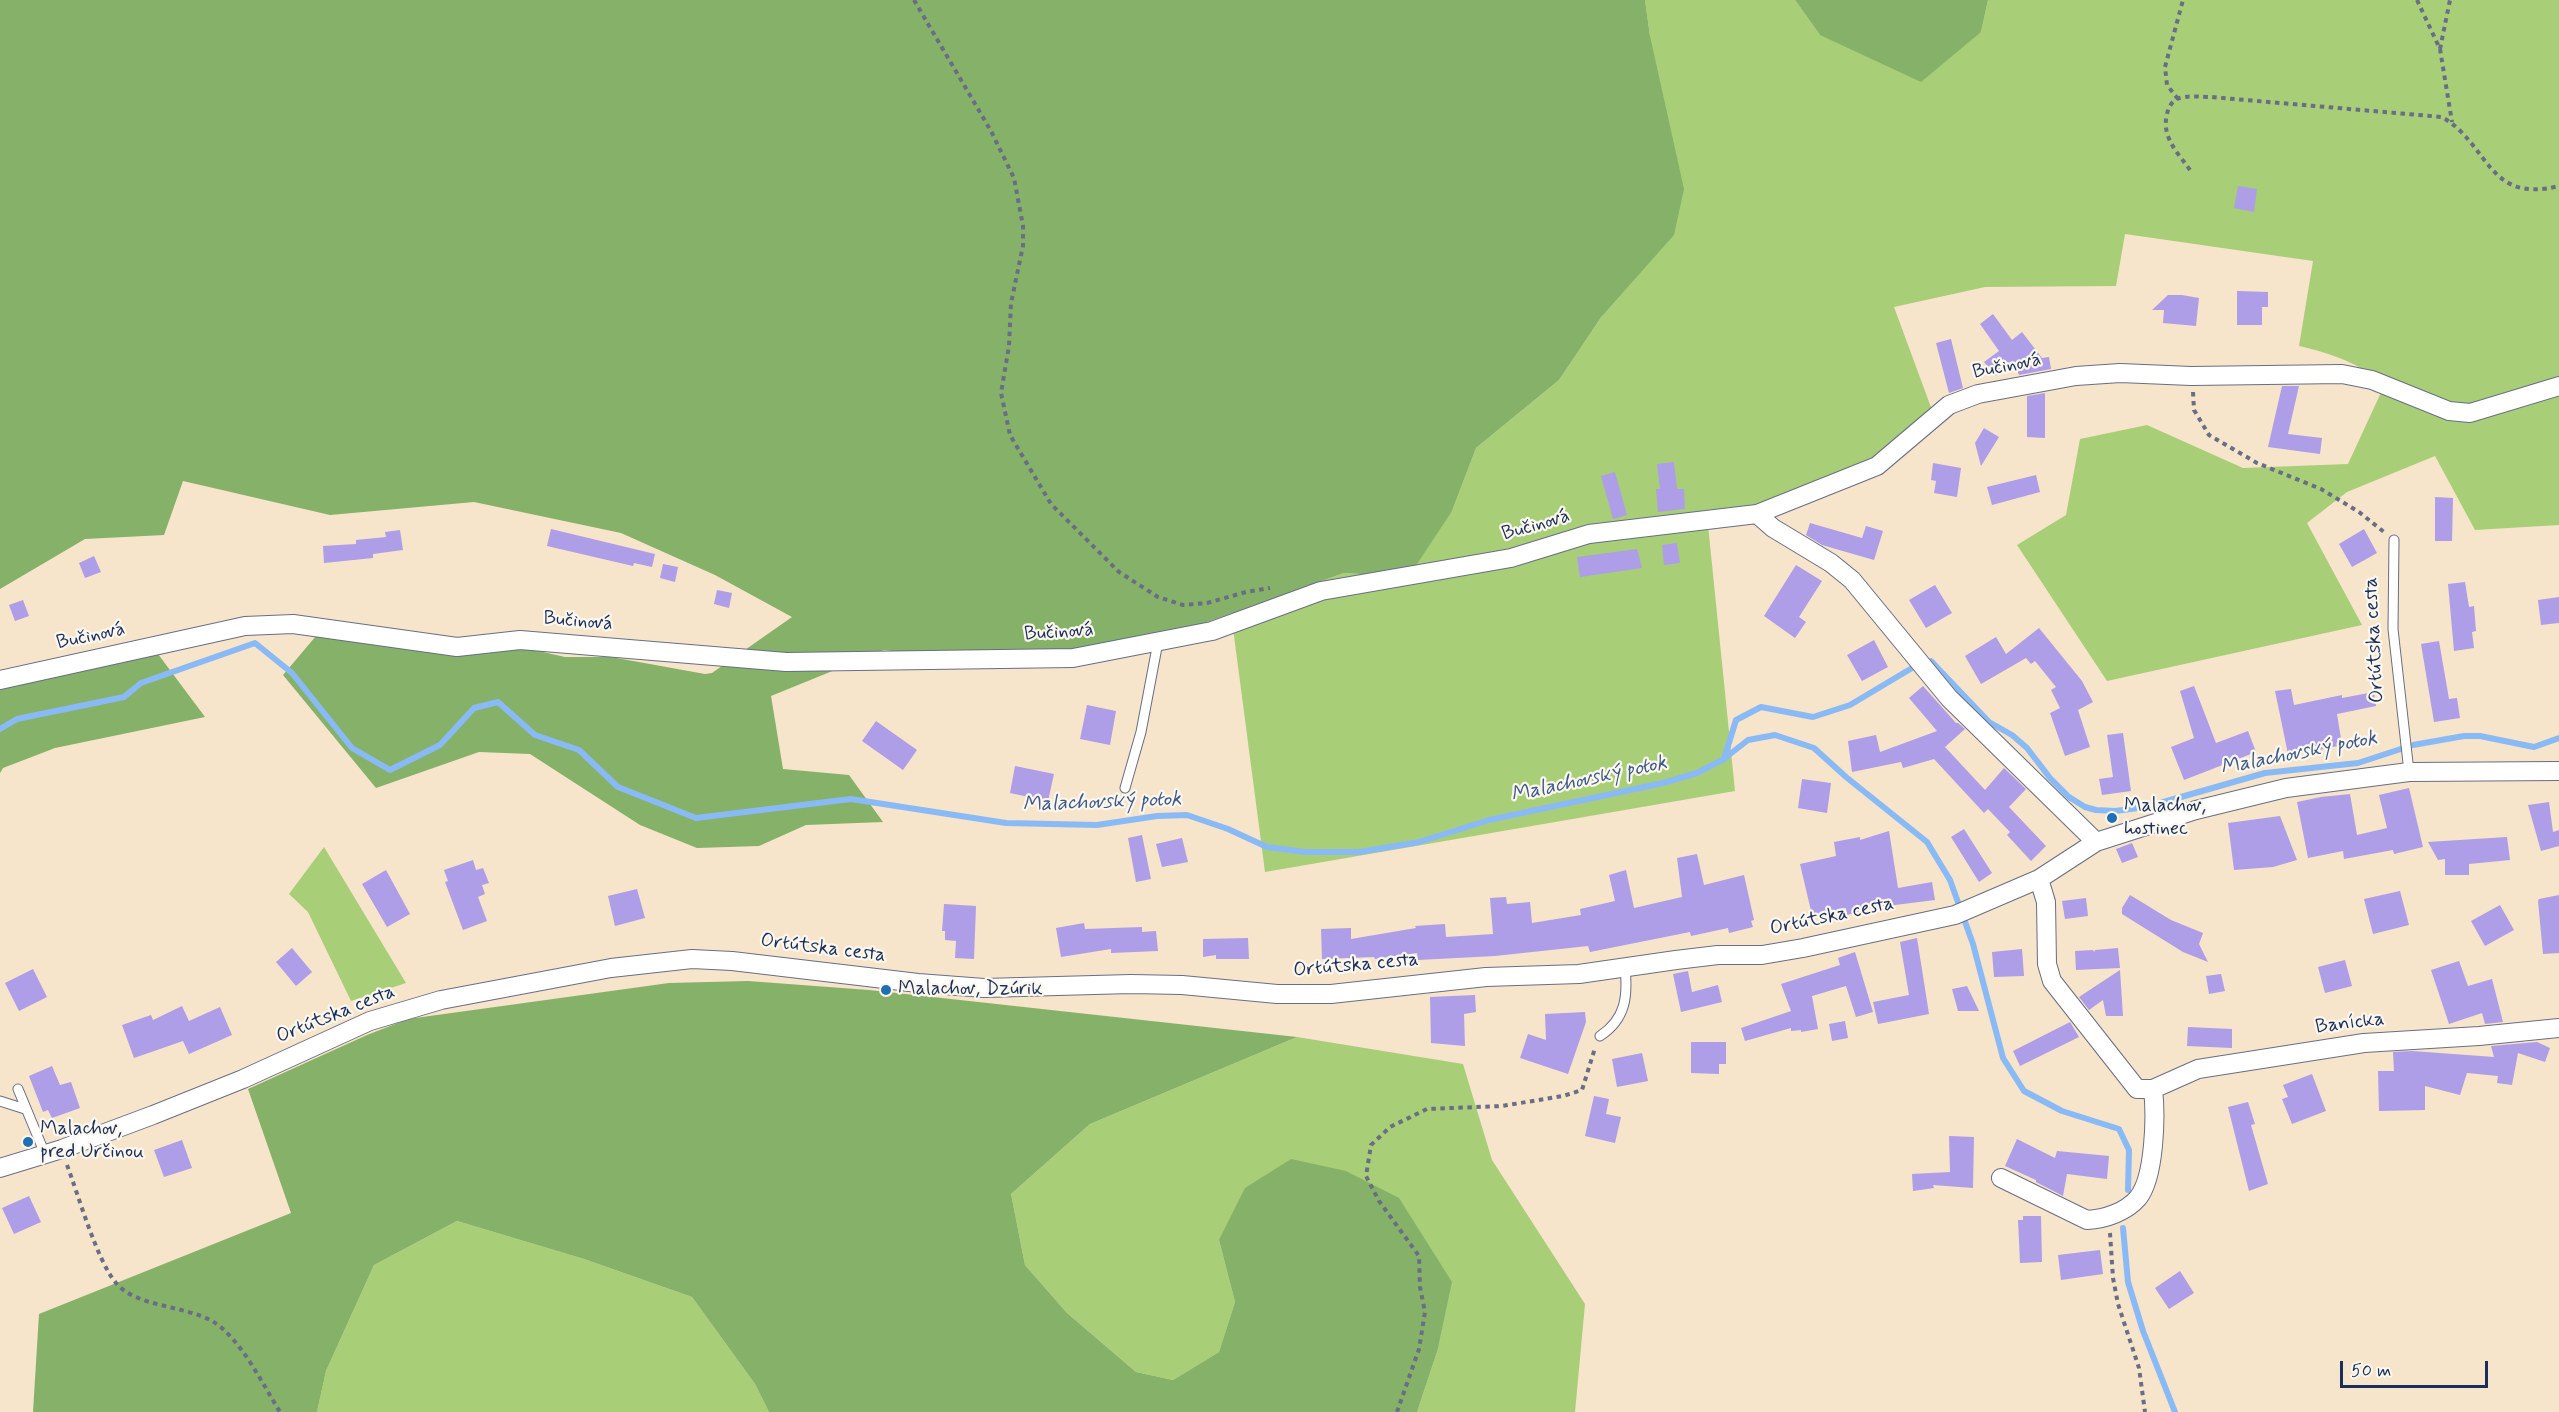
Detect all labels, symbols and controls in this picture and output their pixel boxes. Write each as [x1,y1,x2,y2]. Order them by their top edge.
street label: Bučinová [1971,349,2043,385]
street label: Bučinová [1499,505,1573,547]
street label: Ortútska cesta [2360,576,2390,704]
street label: Bučinová [542,607,614,637]
street label: Bučinová [54,618,128,656]
street label: Bučinová [1023,619,1095,647]
water label: Malachovský potok [2219,726,2379,782]
water label: Malachovský potok [1509,751,1669,809]
water label: Malachovský potok [1022,788,1182,818]
place label: Malachov, hostinec [2124,795,2206,842]
marker: Malachov, hostinec [2105,811,2119,825]
street label: Ortútska cesta [1768,892,1896,942]
street label: Ortútska cesta [759,929,887,969]
street label: Ortútska cesta [1292,949,1420,983]
place label: Malachov, Dzúrik [898,978,1043,1002]
street label: Ortútska cesta [273,980,399,1050]
marker: Malachov, Dzúrik [879,983,893,997]
street label: Banícka [2314,1008,2386,1040]
place label: Malachov, pred Určinou [40,1118,144,1165]
marker: Malachov, pred Určinou [21,1135,35,1149]
scale bar [2343,1349,2492,1387]
text: 50 m [2351,1359,2391,1383]

